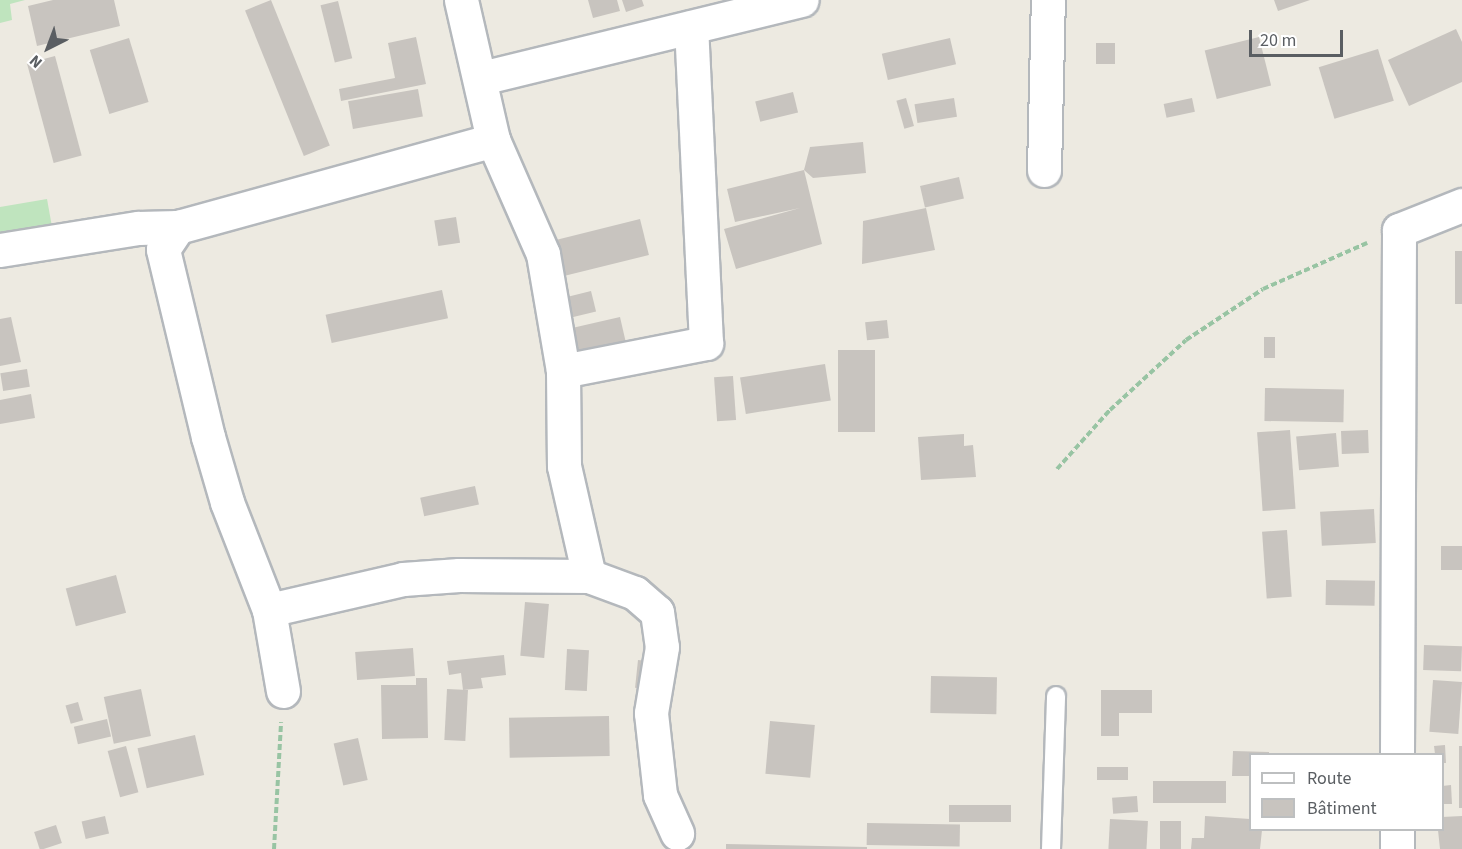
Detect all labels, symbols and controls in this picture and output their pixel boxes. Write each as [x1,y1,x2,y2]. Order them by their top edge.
north arrow [18,18,78,78]
scale bar [1252,18,1346,56]
text: 20 m [1260,28,1296,53]
text: N [25,50,47,73]
legend [1249,753,1444,831]
text: Route [1307,766,1351,791]
text: Bâtiment [1307,796,1377,821]

